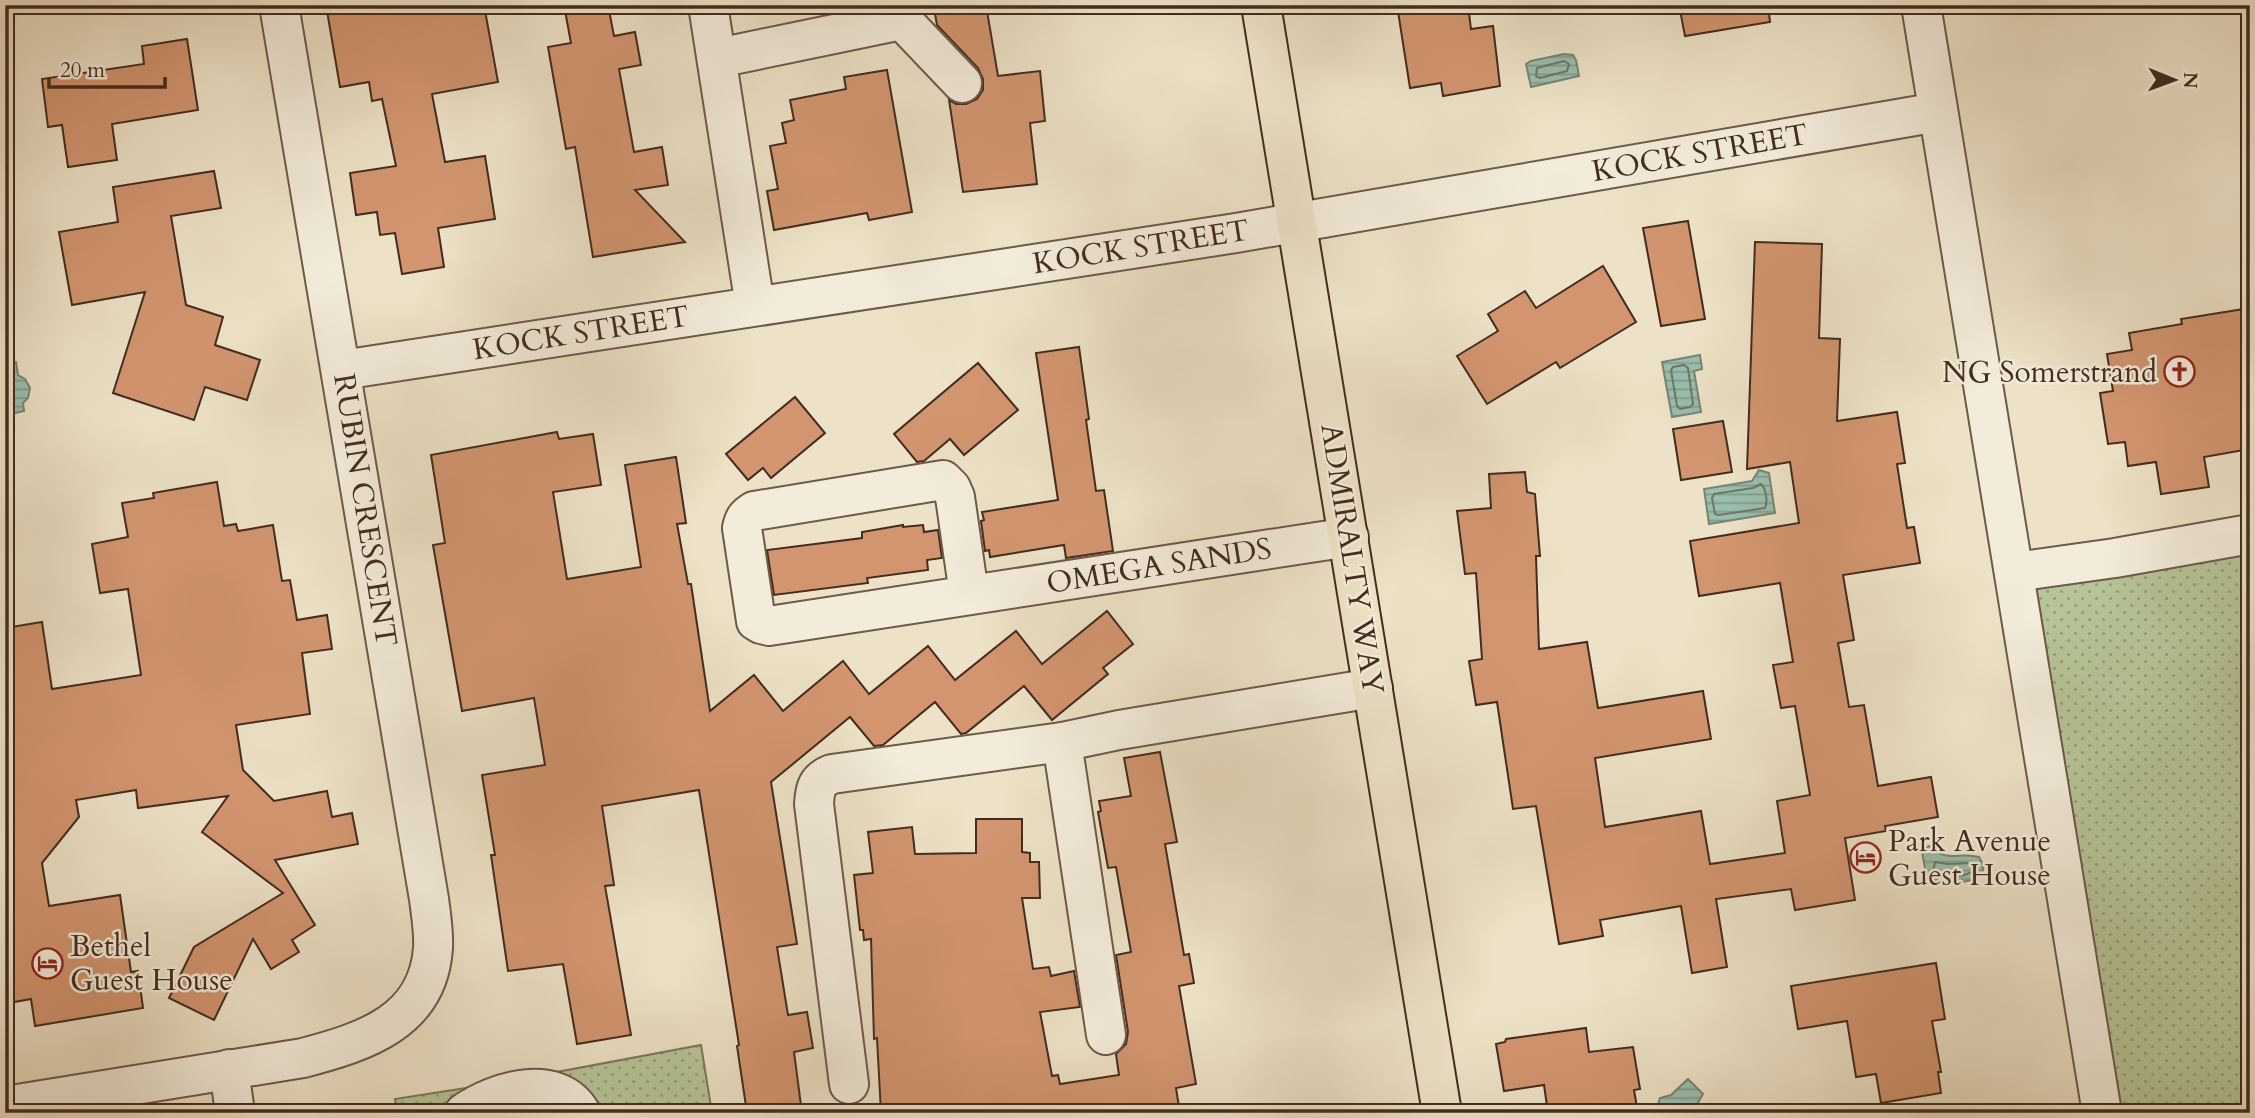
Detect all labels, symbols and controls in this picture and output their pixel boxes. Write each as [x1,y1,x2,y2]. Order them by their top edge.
scale bar [49,46,164,90]
north arrow [2140,46,2210,116]
text: 20 m [60,56,105,85]
text: N [2177,72,2203,89]
street label: KOCK STREET [1589,114,1811,192]
street label: KOCK STREET [1030,210,1252,284]
street label: KOCK STREET [470,296,692,370]
place label: NG Somerstrand [1942,352,2157,393]
church icon: NG Somerstrand [2163,355,2197,389]
street label: RUBIN CRESCENT [323,371,407,649]
street label: ADMIRALTY WAY [1310,421,1394,698]
street label: OMEGA SANDS [1044,528,1274,604]
place label: Park Avenue Guest House [1888,821,2051,896]
hotel icon: Park Avenue Guest House [1848,841,1882,875]
place label: Bethel Guest House [70,926,233,1001]
hotel icon: Bethel Guest House [30,946,64,980]

